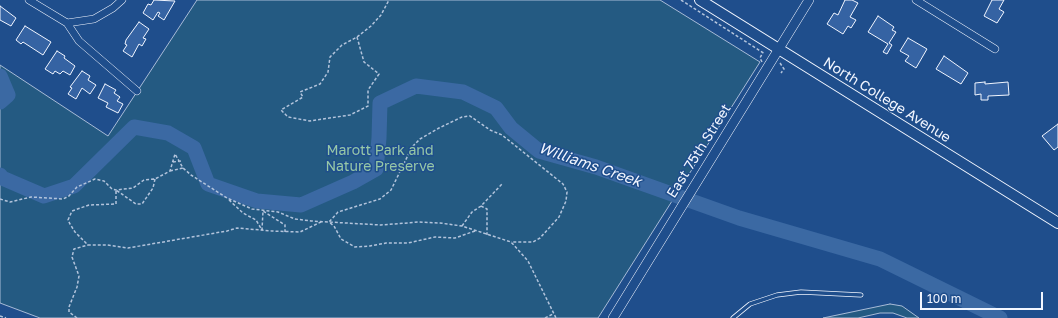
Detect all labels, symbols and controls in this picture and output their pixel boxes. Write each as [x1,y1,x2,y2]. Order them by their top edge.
street label: North College Avenue [820,54,954,146]
street label: East 75th Street [663,101,735,201]
water label: Williams Creek [536,139,644,191]
park label: Marott Park and Nature Preserve [325,143,435,176]
scale bar [922,284,1045,310]
text: 100 m [927,291,961,306]

